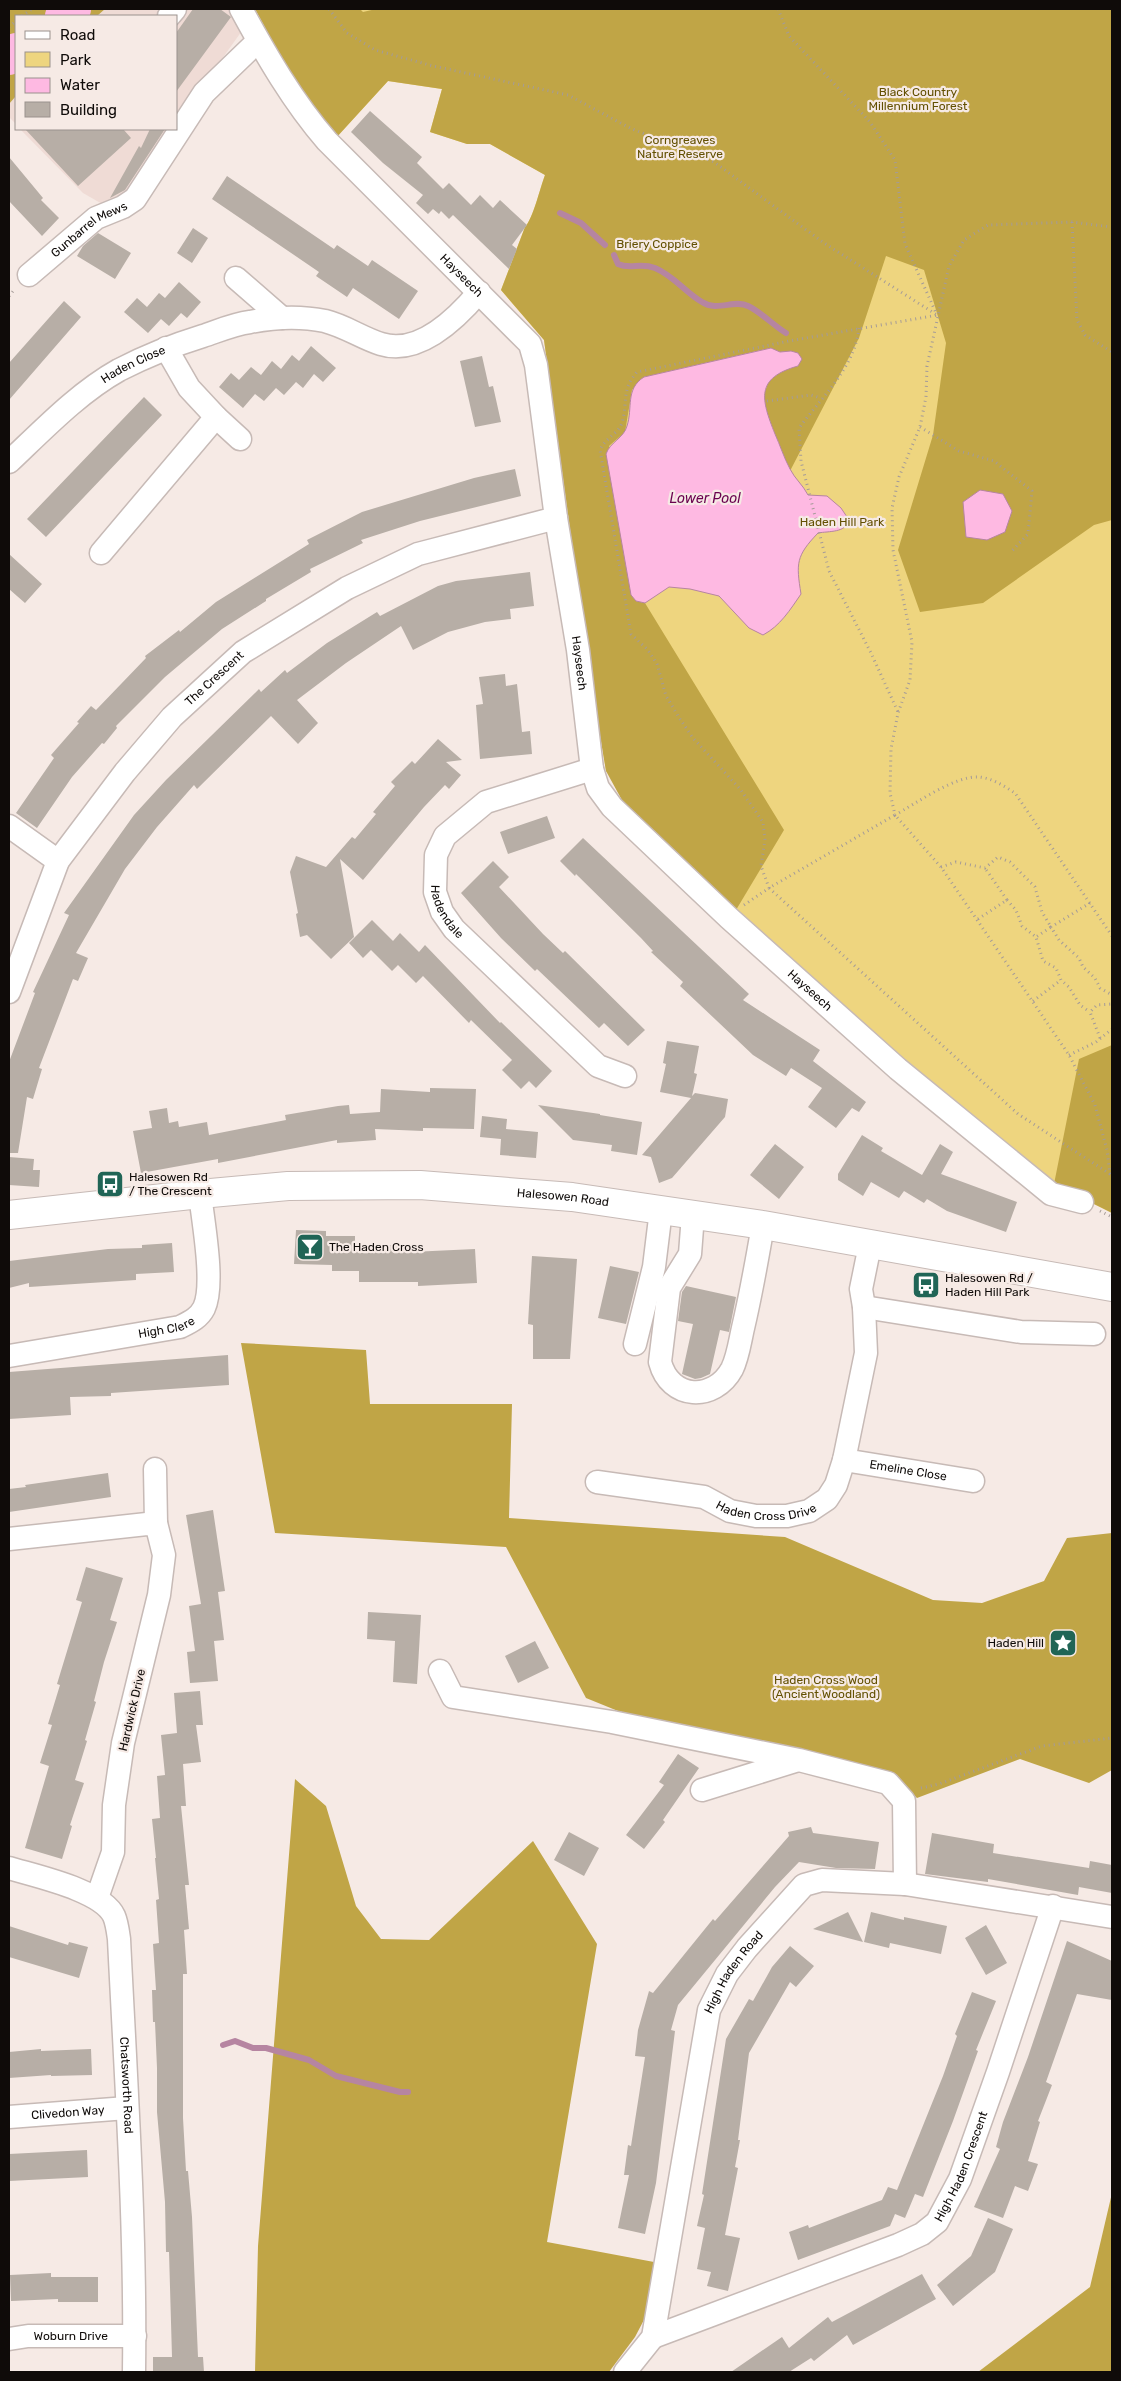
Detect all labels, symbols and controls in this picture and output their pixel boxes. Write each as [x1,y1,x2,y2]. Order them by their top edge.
legend [15,15,178,130]
text: Road [60,26,96,44]
text: Park [60,51,91,69]
text: Water [60,76,100,94]
park label: Black Country Millennium Forest [869,85,968,113]
text: Building [60,101,117,119]
park label: Corngreaves Nature Reserve [637,133,723,161]
street label: Gunbarrel Mews [48,199,130,260]
park label: Briery Coppice [616,237,698,251]
street label: Hayseech [437,251,486,300]
street label: Haden Close [98,343,168,386]
water label: Lower Pool [669,490,741,507]
park label: Haden Hill Park [800,515,885,529]
street label: Hayseech [569,635,590,691]
street label: The Crescent [182,648,247,708]
street label: Hadendale [428,885,467,942]
street label: Hayseech [785,967,835,1014]
bus stop icon: Halesowen Rd / The Crescent [95,1169,125,1199]
place label: Halesowen Rd / The Crescent [129,1170,212,1198]
street label: Halesowen Road [516,1186,610,1209]
bar icon: The Haden Cross [295,1232,325,1262]
place label: The Haden Cross [329,1240,424,1254]
bus stop icon: Halesowen Rd / Haden Hill Park [911,1270,941,1300]
place label: Halesowen Rd / Haden Hill Park [945,1271,1033,1299]
street label: High Clere [137,1313,198,1341]
street label: Emeline Close [868,1457,948,1484]
street label: Haden Cross Drive [714,1498,820,1523]
place icon: Haden Hill [1048,1628,1078,1658]
place label: Haden Hill [987,1636,1044,1650]
street label: Hardwick Drive [116,1667,148,1752]
park label: Haden Cross Wood (Ancient Woodland) [772,1673,880,1701]
street label: High Haden Road [701,1928,766,2016]
street label: Chatsworth Road [117,2037,136,2134]
street label: Clivedon Way [31,2103,105,2122]
street label: High Haden Crescent [931,2109,991,2224]
street label: Woburn Drive [34,2329,108,2343]

